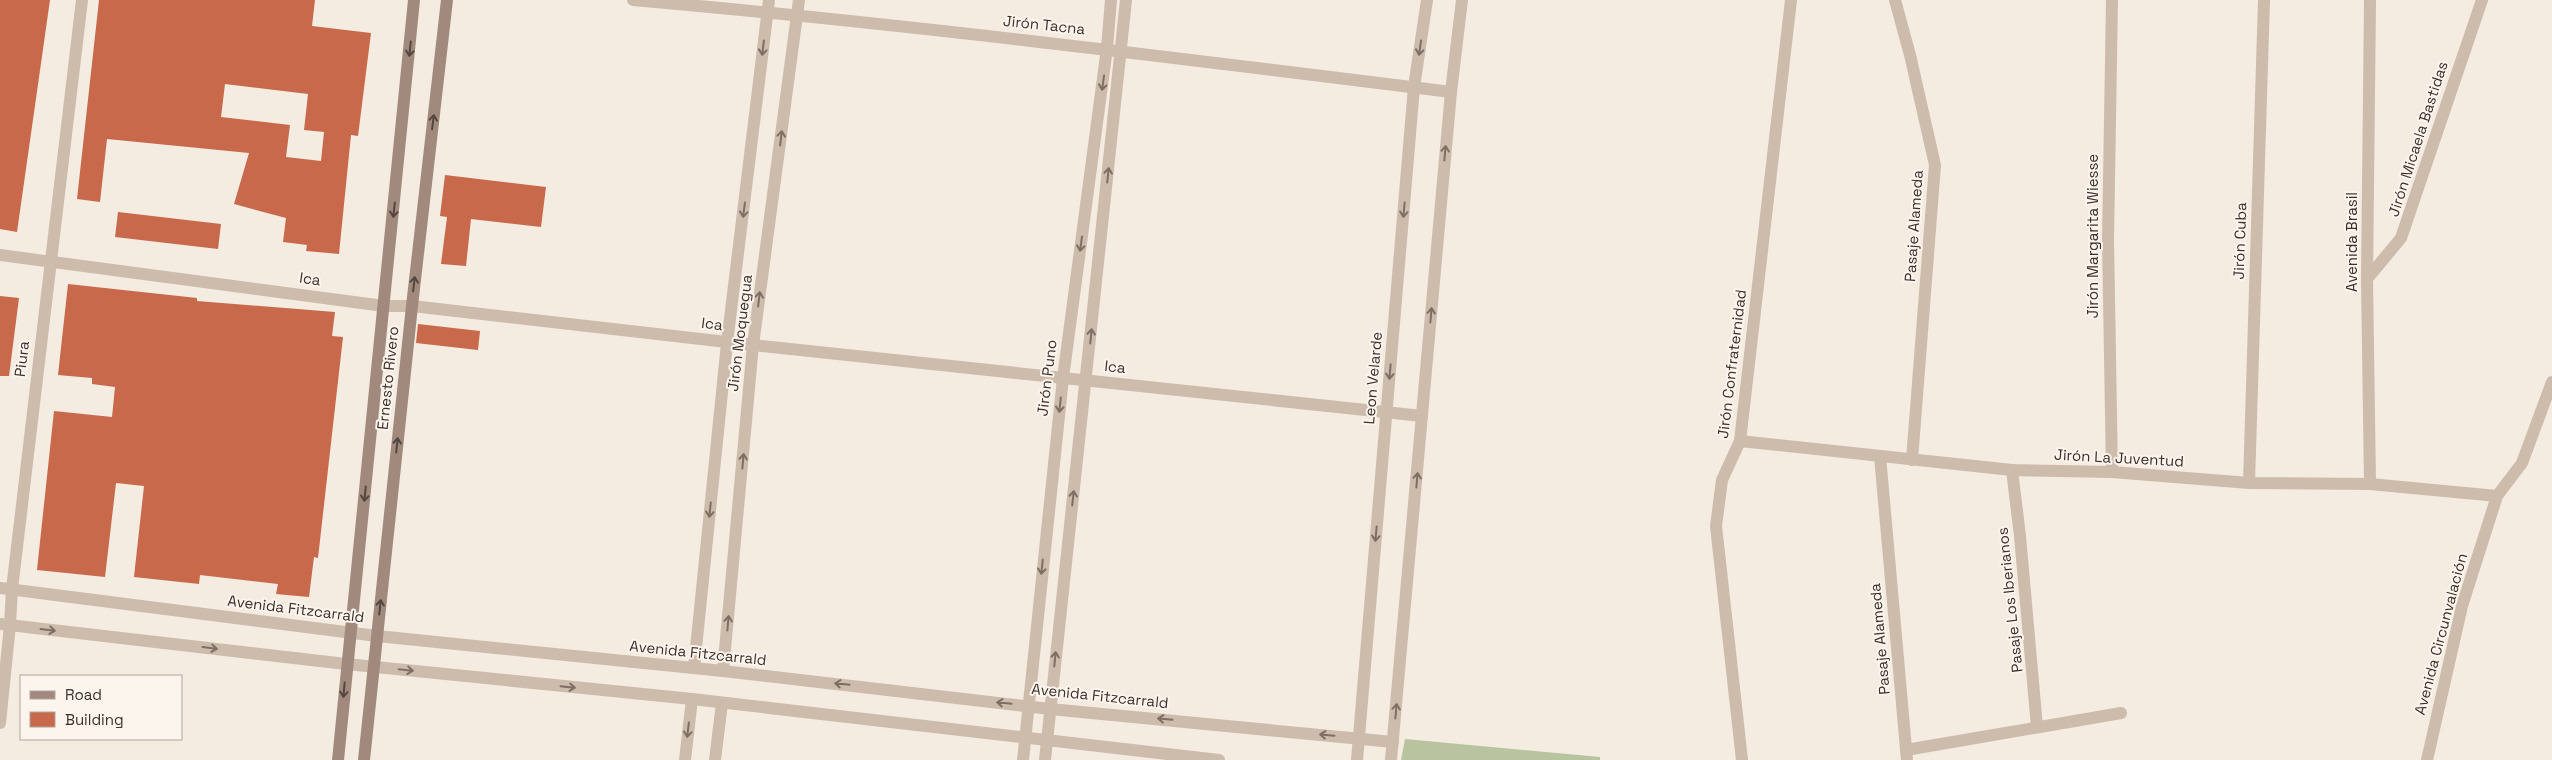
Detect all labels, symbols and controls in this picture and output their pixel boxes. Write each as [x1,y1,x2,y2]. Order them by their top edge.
street label: Jirón Tacna [1002,11,1087,38]
one-way arrow [405,40,414,56]
one-way arrow [758,40,768,56]
one-way arrow [1415,40,1425,56]
street label: Jirón Micaela Bastidas [2383,59,2452,219]
one-way arrow [1097,75,1107,91]
one-way arrow [428,115,438,131]
one-way arrow [776,130,786,146]
one-way arrow [1441,146,1450,162]
street label: Jirón Margarita Wiesse [2083,154,2102,318]
one-way arrow [1103,167,1113,183]
street label: Pasaje Alameda [1900,169,1927,282]
street label: Avenida Brasil [2342,192,2361,292]
one-way arrow [739,201,749,217]
one-way arrow [389,202,398,218]
one-way arrow [1399,202,1408,218]
street label: Jirón Cuba [2229,202,2250,280]
one-way arrow [1076,236,1086,252]
street label: Ica [298,268,322,289]
street label: Jirón Moquegua [723,273,756,393]
one-way arrow [409,276,419,292]
street label: Jirón Confraternidad [1713,288,1750,440]
one-way arrow [755,291,765,307]
one-way arrow [1426,307,1436,323]
street label: Ica [700,313,724,334]
street label: Ernesto Rivero [373,325,402,431]
one-way arrow [1086,329,1096,345]
street label: Leon Velarde [1359,331,1386,425]
street label: Jirón Puno [1032,339,1061,417]
street label: Piura [10,340,33,378]
street label: Ica [1103,356,1127,377]
one-way arrow [1385,363,1394,379]
one-way arrow [1055,397,1065,413]
one-way arrow [392,438,402,454]
street label: Jirón La Juventud [2054,445,2184,470]
one-way arrow [738,453,748,469]
one-way arrow [1412,472,1421,488]
one-way arrow [360,485,370,501]
one-way arrow [1068,490,1078,506]
one-way arrow [705,502,715,518]
one-way arrow [1371,525,1381,541]
street label: Pasaje Los Iberianos [1992,526,2027,674]
street label: Avenida Circunvalación [2410,551,2471,717]
one-way arrow [1037,559,1047,575]
street label: Pasaje Alameda [1865,582,1894,696]
street label: Avenida Fitzcarrald [227,591,366,626]
one-way arrow [376,599,385,615]
one-way arrow [723,615,733,631]
one-way arrow [40,625,56,635]
street label: Avenida Fitzcarrald [629,636,768,669]
one-way arrow [202,643,218,653]
one-way arrow [1050,652,1060,668]
one-way arrow [398,665,414,675]
legend [20,675,182,740]
one-way arrow [835,679,851,689]
street label: Avenida Fitzcarrald [1031,679,1170,712]
one-way arrow [339,682,349,698]
one-way arrow [560,682,576,691]
text: Road [65,685,102,704]
one-way arrow [996,698,1012,707]
one-way arrow [1391,704,1400,720]
text: Building [65,710,124,729]
one-way arrow [1158,715,1174,724]
one-way arrow [683,721,693,737]
one-way arrow [1319,730,1335,740]

